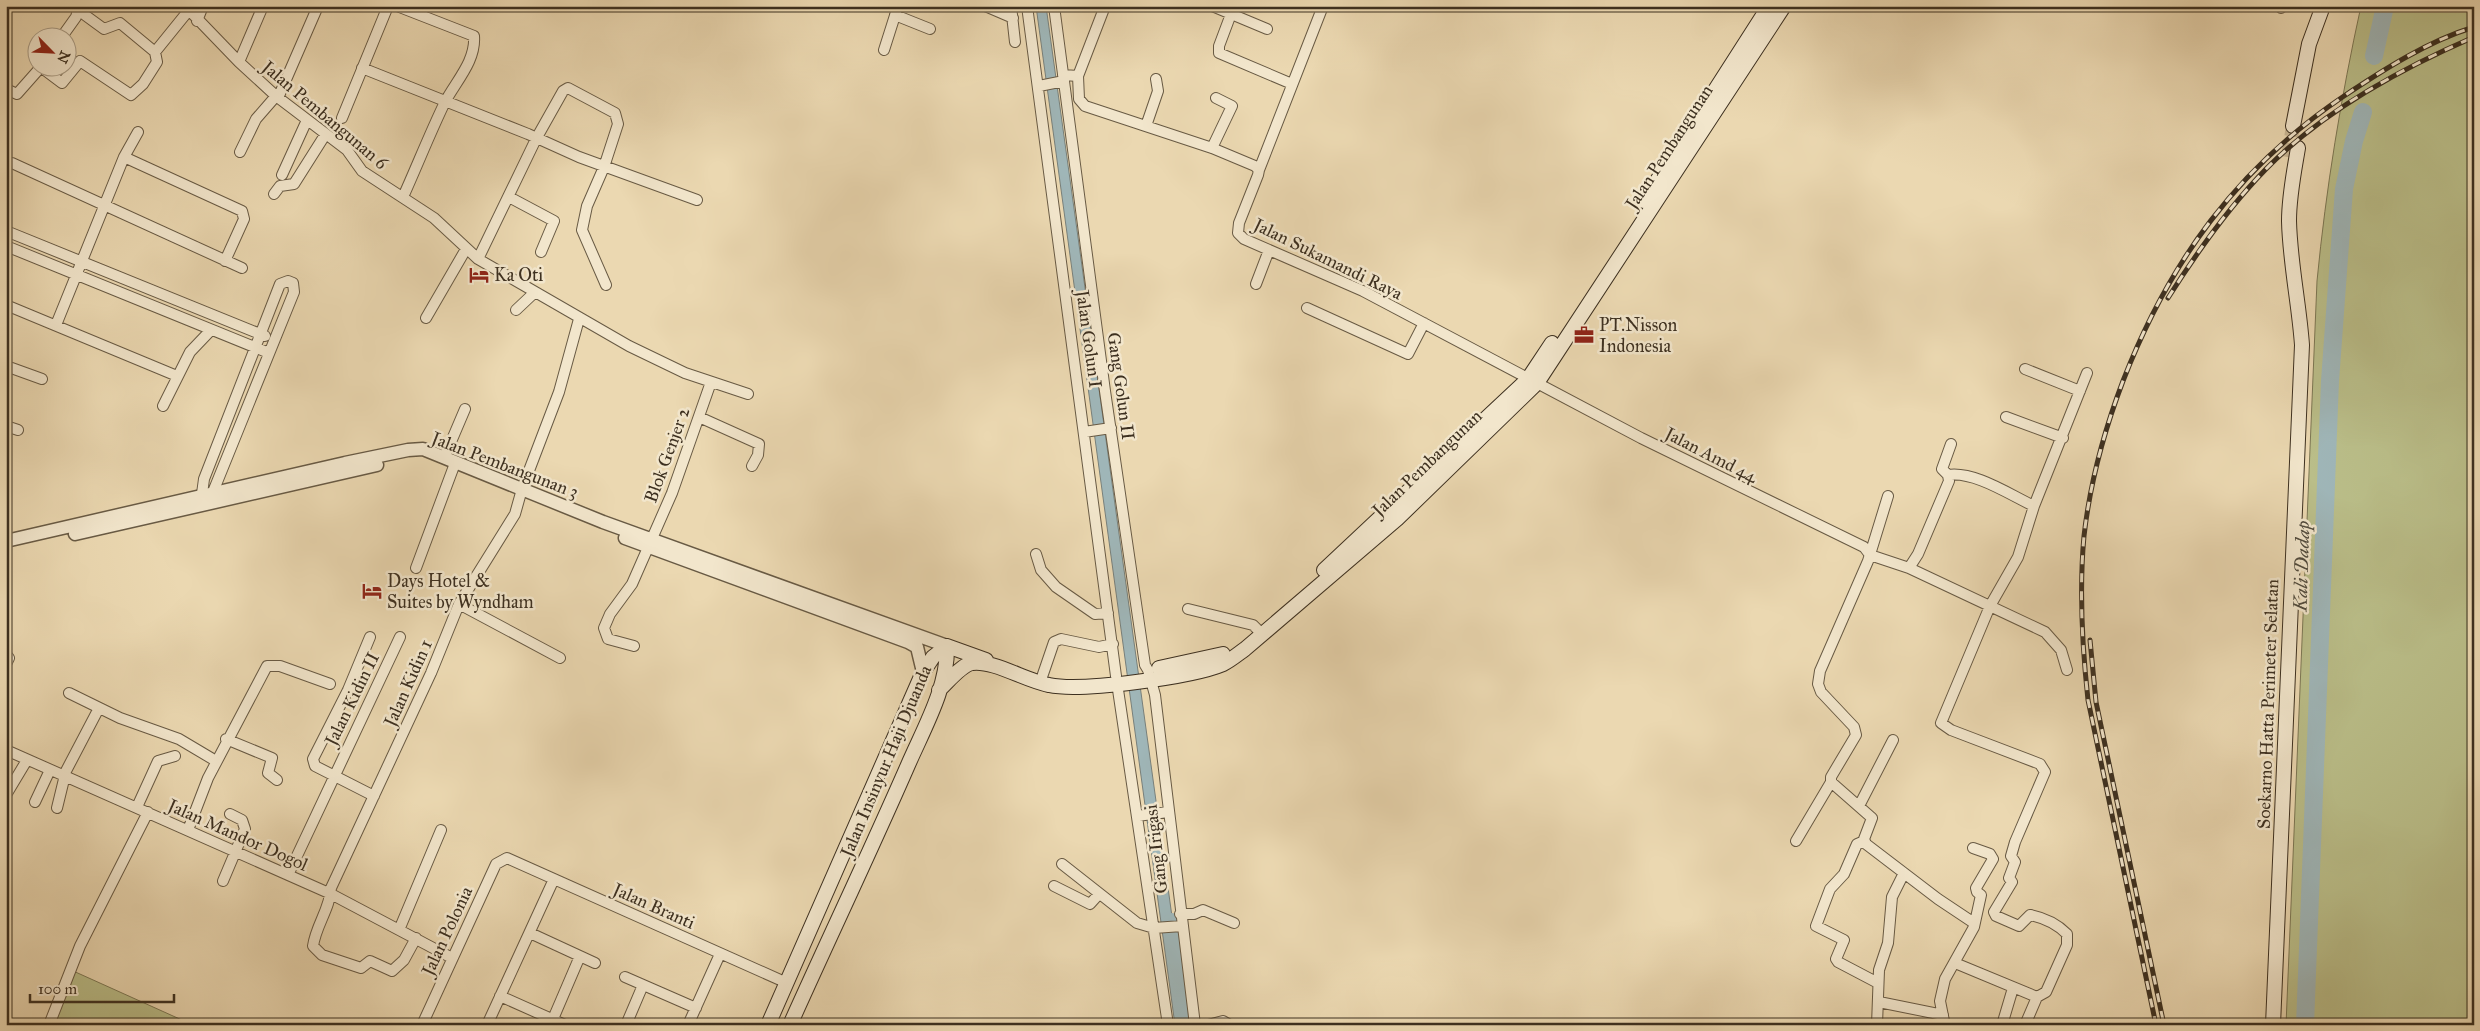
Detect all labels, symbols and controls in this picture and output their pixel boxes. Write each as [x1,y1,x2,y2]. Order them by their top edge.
north arrow [28,28,78,78]
text: N [53,48,74,66]
street label: Jalan Pembangunan 6 [255,55,393,175]
street label: Jalan Pembangunan [1619,80,1718,216]
street label: Jalan Sukamandi Raya [1248,213,1406,306]
hotel icon: Ka Oti [468,264,490,286]
place label: Ka Oti [494,264,543,286]
street label: Jalan Golun I [1070,287,1107,390]
place label: PT.Nisson Indonesia [1599,314,1677,357]
office icon: PT.Nisson Indonesia [1573,324,1595,346]
street label: Gang Golun II [1102,331,1139,442]
street label: Blok Genjer 2 [640,404,694,506]
street label: Jalan Pembangunan [1366,405,1487,523]
street label: Jalan Amd 44 [1659,421,1762,489]
street label: Jalan Pembangunan 3 [426,426,581,504]
water label: Kali Dadap [2288,520,2316,613]
place label: Days Hotel & Suites by Wyndham [387,570,534,613]
street label: Soekarno Hatta Perimeter Selatan [2253,578,2283,829]
hotel icon: Days Hotel & Suites by Wyndham [361,580,383,602]
street label: Jalan Kidin 1 [378,636,438,732]
street label: Jalan Kidin II [319,648,385,752]
street label: Jalan Insinyur Haji Djuanda [835,661,937,862]
street label: Jalan Mandor Dogol [162,793,312,877]
street label: Gang Irigasi [1140,803,1173,895]
street label: Jalan Branti [607,877,699,935]
street label: Jalan Polonia [416,883,478,981]
scale bar [30,971,174,1003]
text: 100 m [38,980,78,998]

